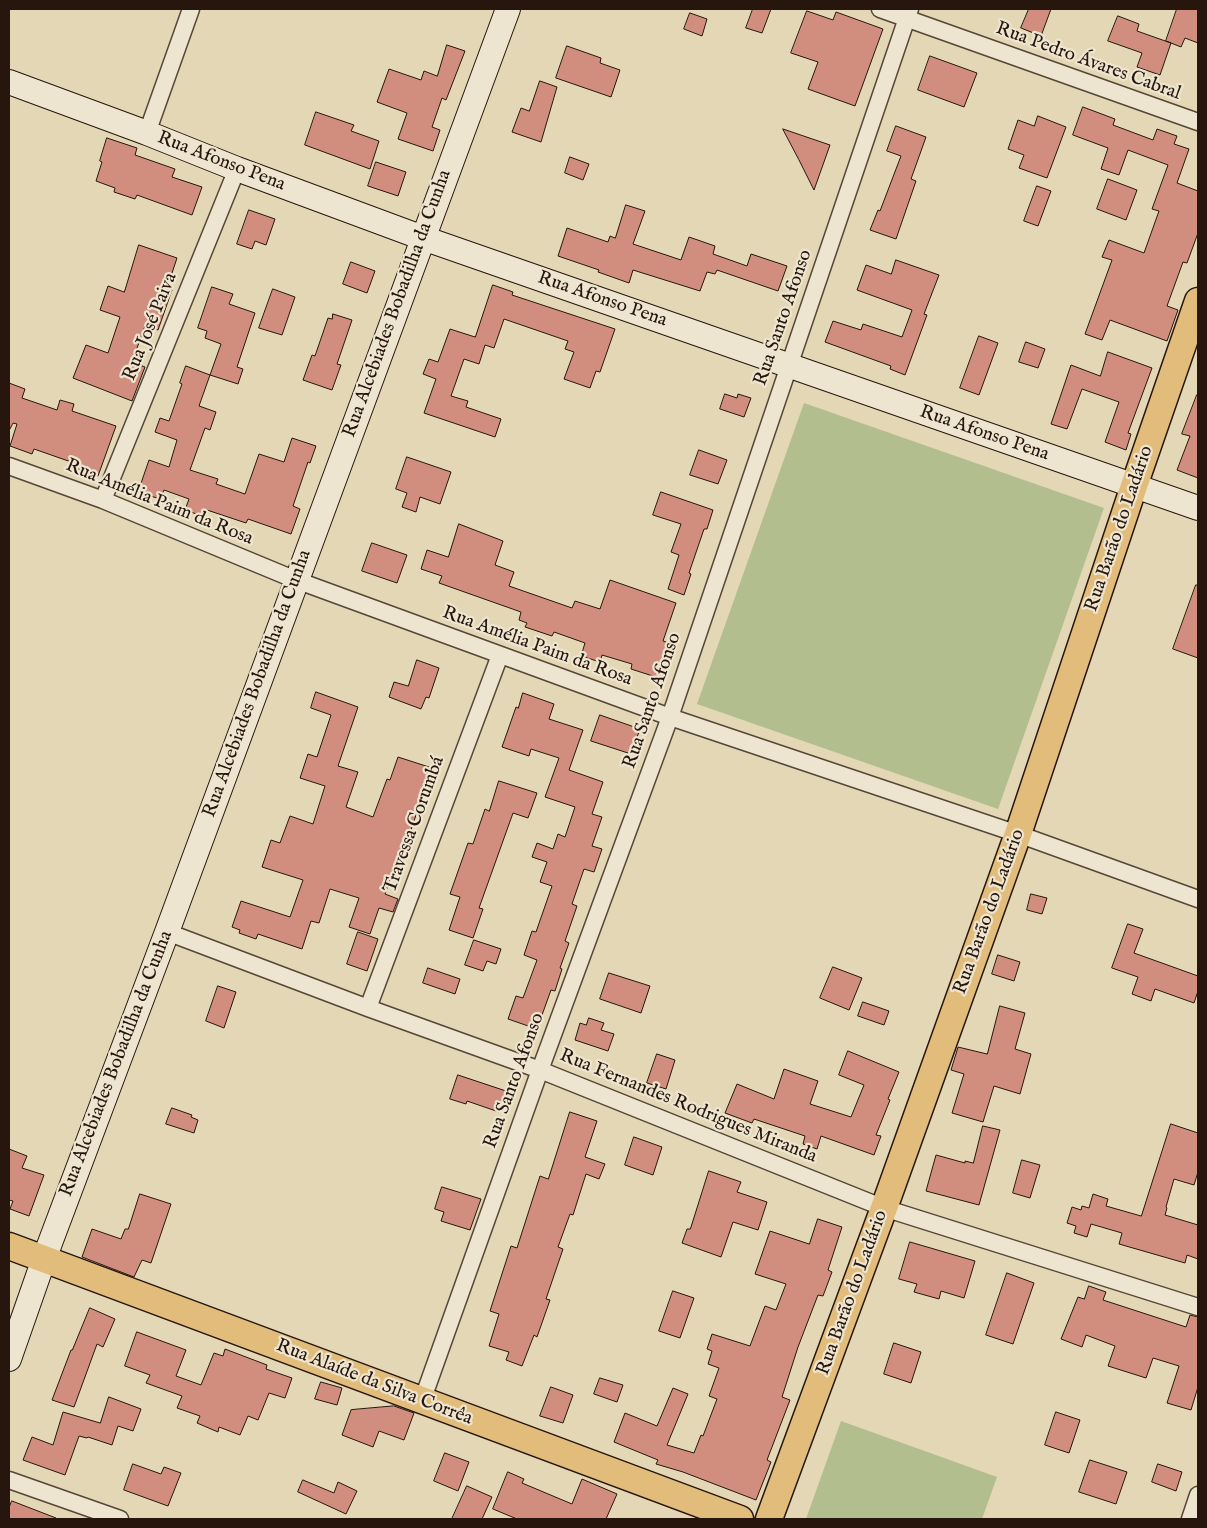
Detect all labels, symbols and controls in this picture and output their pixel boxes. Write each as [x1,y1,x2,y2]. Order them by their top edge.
street label: Rua Pedro Ávares Cabral [992,18,1184,106]
street label: Rua Afonso Pena [154,127,288,197]
street label: Rua Alcebiades Bobadilha da Cunha [339,167,457,441]
street label: Rua Santo Afonso [750,247,818,389]
street label: Rua Afonso Pena [534,267,670,333]
street label: Rua José Paiva [119,270,183,384]
street label: Rua Afonso Pena [916,401,1052,467]
street label: Rua Barão do Ladário [1081,443,1159,615]
street label: Rua Amélia Paim da Rosa [62,455,256,551]
street label: Rua Alcebiades Bobadilha da Cunha [199,547,317,821]
street label: Rua Amélia Paim da Rosa [439,602,635,692]
street label: Rua Santo Afonso [619,630,687,772]
street label: Travessa Corumbá [380,754,450,896]
street label: Rua Barão do Ladário [950,826,1030,998]
street label: Rua Alcebiades Bobadilha da Cunha [56,928,178,1200]
street label: Rua Santo Afonso [480,1010,550,1152]
street label: Rua Fernandes Rodrigues Miranda [556,1045,820,1169]
street label: Rua Barão do Ladário [813,1207,893,1379]
street label: Rua Alaíde da Silva Corrêa [273,1335,475,1431]

